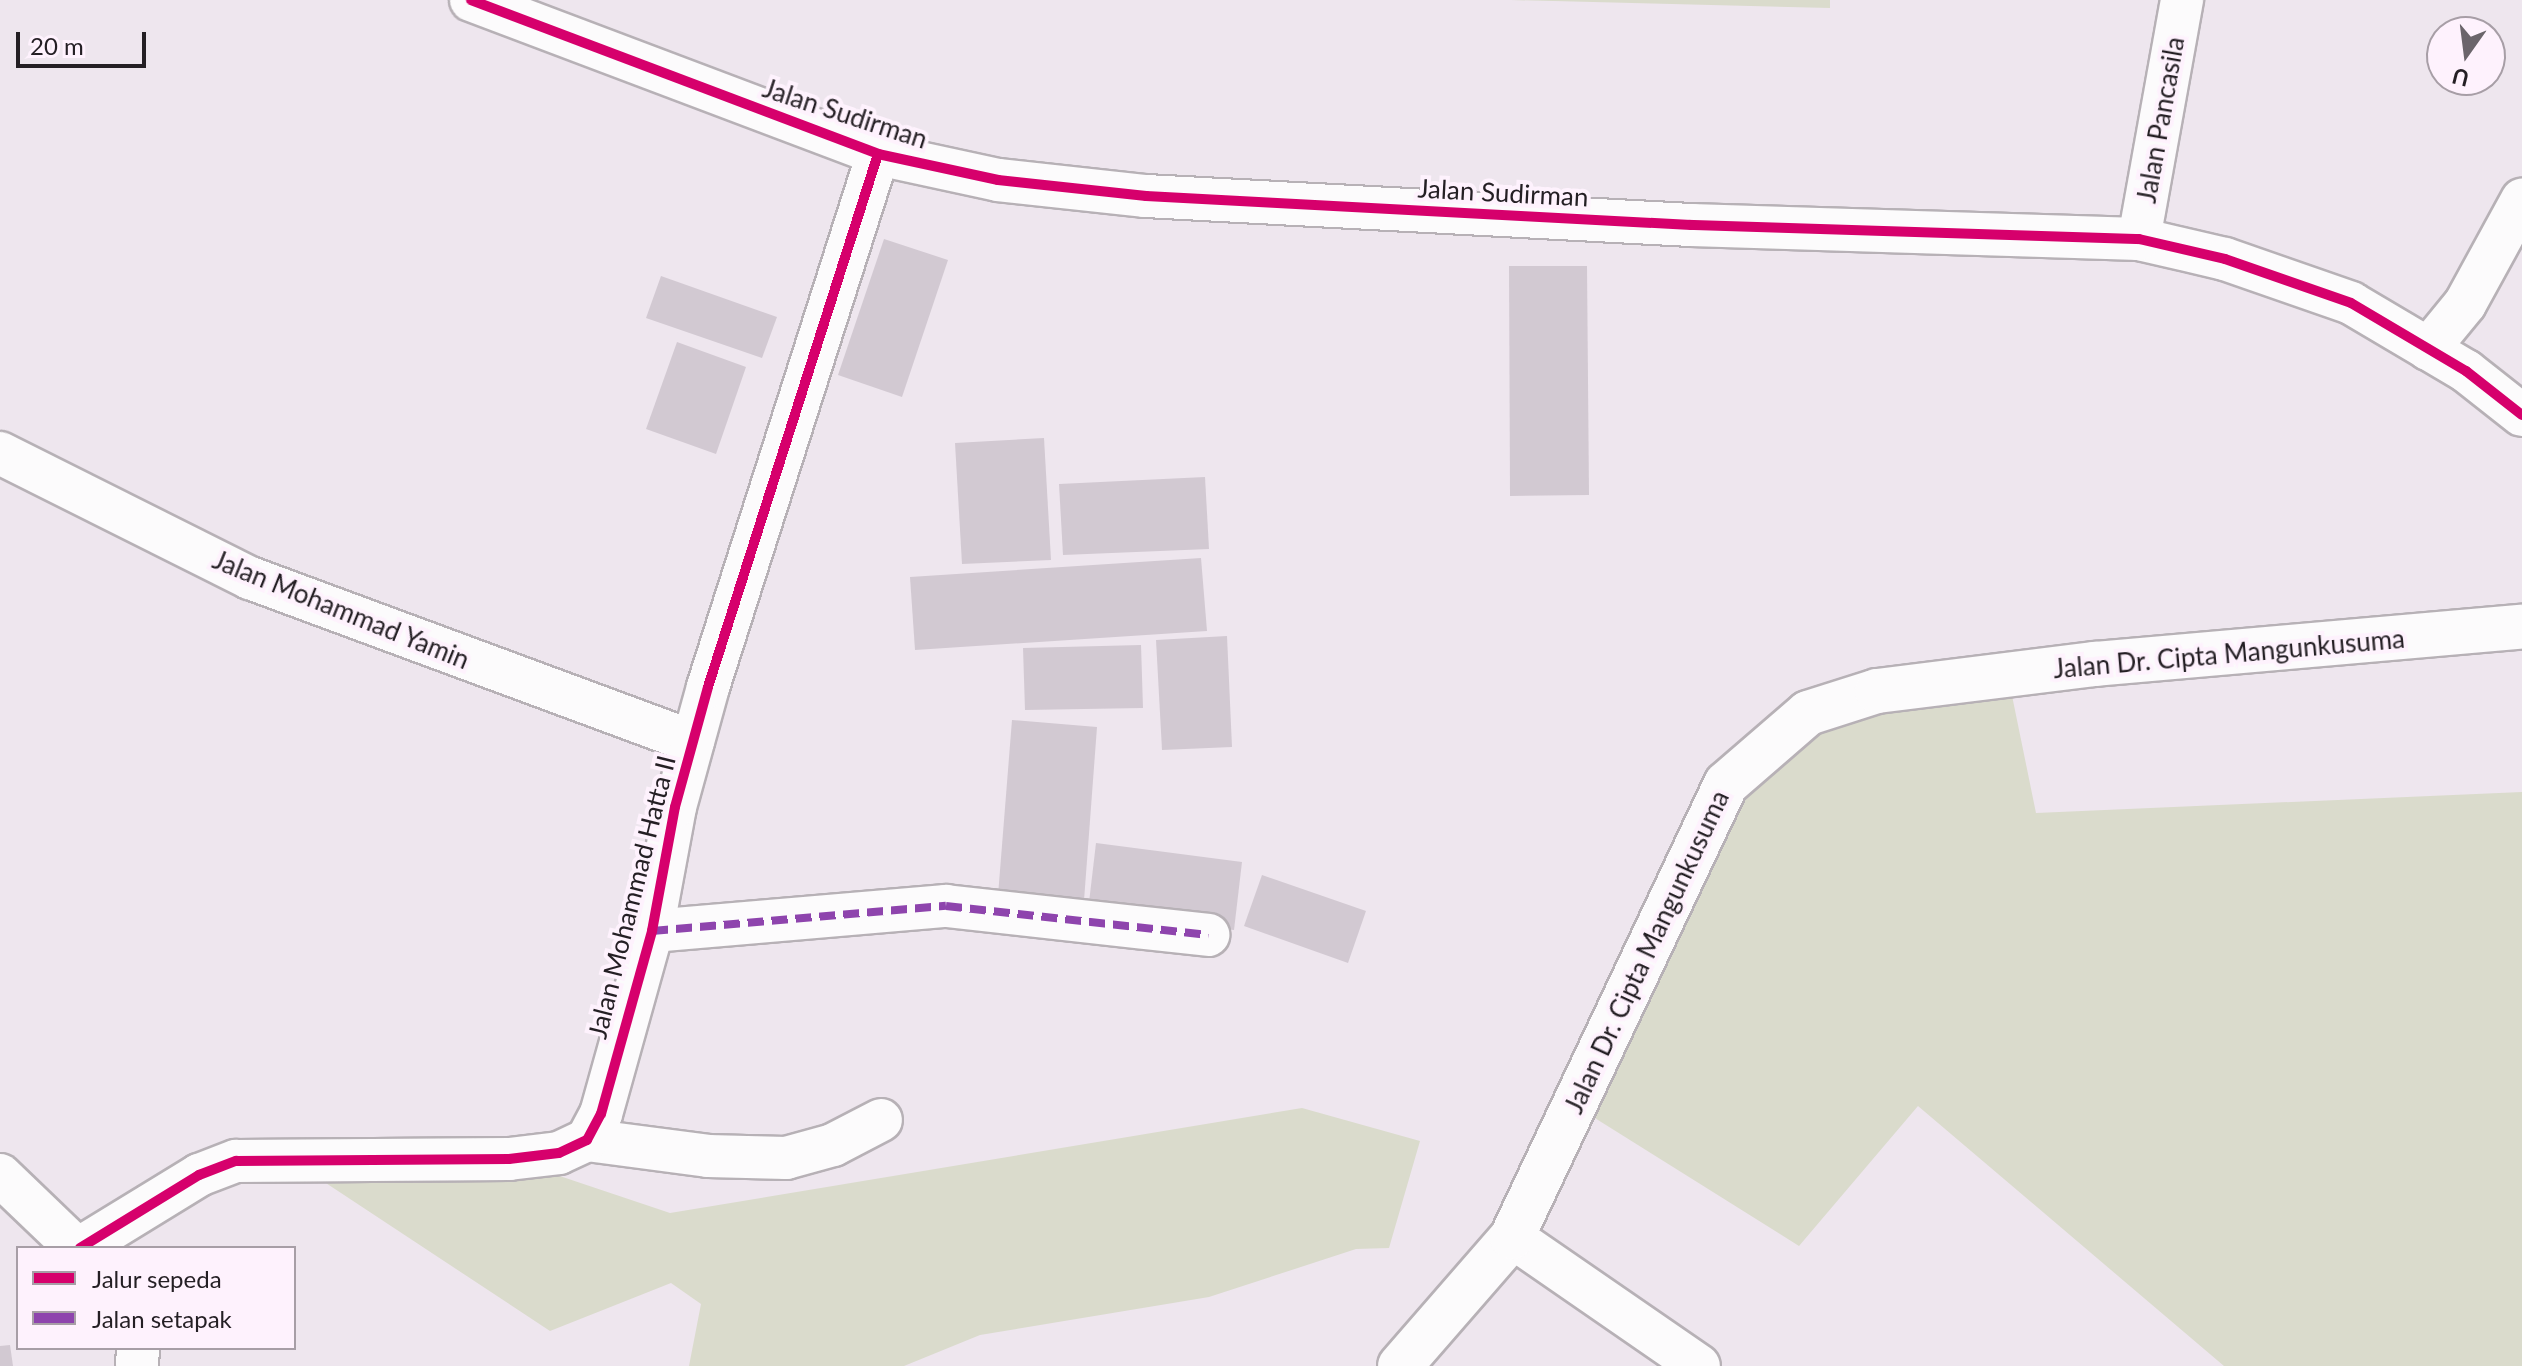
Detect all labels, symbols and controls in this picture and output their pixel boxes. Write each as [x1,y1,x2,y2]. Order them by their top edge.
scale bar [20,16,150,66]
north arrow [2426,16,2506,96]
text: 20 m [30,31,84,60]
street label: Jalan Pancasila [2131,35,2191,205]
text: U [2449,63,2472,93]
street label: Jalan Sudirman [759,73,931,155]
street label: Jalan Sudirman [1417,173,1589,213]
street label: Jalan Mohammad Yamin [208,544,474,676]
street label: Jalan Dr. Cipta Mangunkusuma [2052,623,2406,685]
street label: Jalan Mohammad Hatta II [582,752,682,1042]
street label: Jalan Dr. Cipta Mangunkusuma [1558,786,1736,1118]
legend [16,1246,296,1350]
text: Jalur sepeda [92,1264,222,1293]
text: Jalan setapak [92,1304,232,1333]

